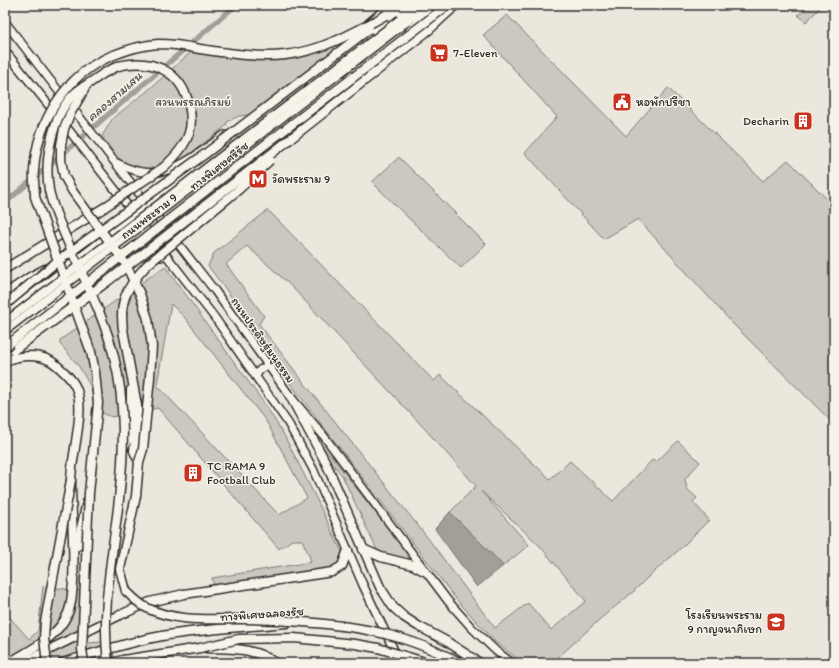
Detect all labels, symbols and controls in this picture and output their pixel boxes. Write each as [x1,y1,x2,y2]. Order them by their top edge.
supermarket icon: 7-Eleven [428,42,450,64]
place label: 7-Eleven [453,46,498,60]
water label: คลองสามเสน [84,68,146,124]
public building icon: หอพักปรีชา [611,91,633,113]
park label: สวนพรรณภิรมย์ [155,95,231,109]
place label: หอพักปรีชา [636,95,690,109]
building icon: Decharin [792,110,814,132]
place label: Decharin [743,114,789,128]
street label: ทางพิเศษศรีรัช [187,138,252,193]
metro station icon: วัดพระราม 9 [247,168,269,190]
place label: วัดพระราม 9 [272,172,330,186]
street label: ถนนพระราม 9 [118,190,180,242]
street label: ถนนประดิษฐ์มนูธรรม [227,295,298,387]
place label: TC RAMA 9 Football Club [207,459,276,487]
building icon: TC RAMA 9 Football Club [182,462,204,484]
street label: ทางพิเศษฉลองรัช [220,604,305,624]
place label: โรงเรียนพระราม 9 กาญจนาภิเษก [685,608,762,636]
school or university icon: โรงเรียนพระราม 9 กาญจนาภิเษก [765,611,787,633]

